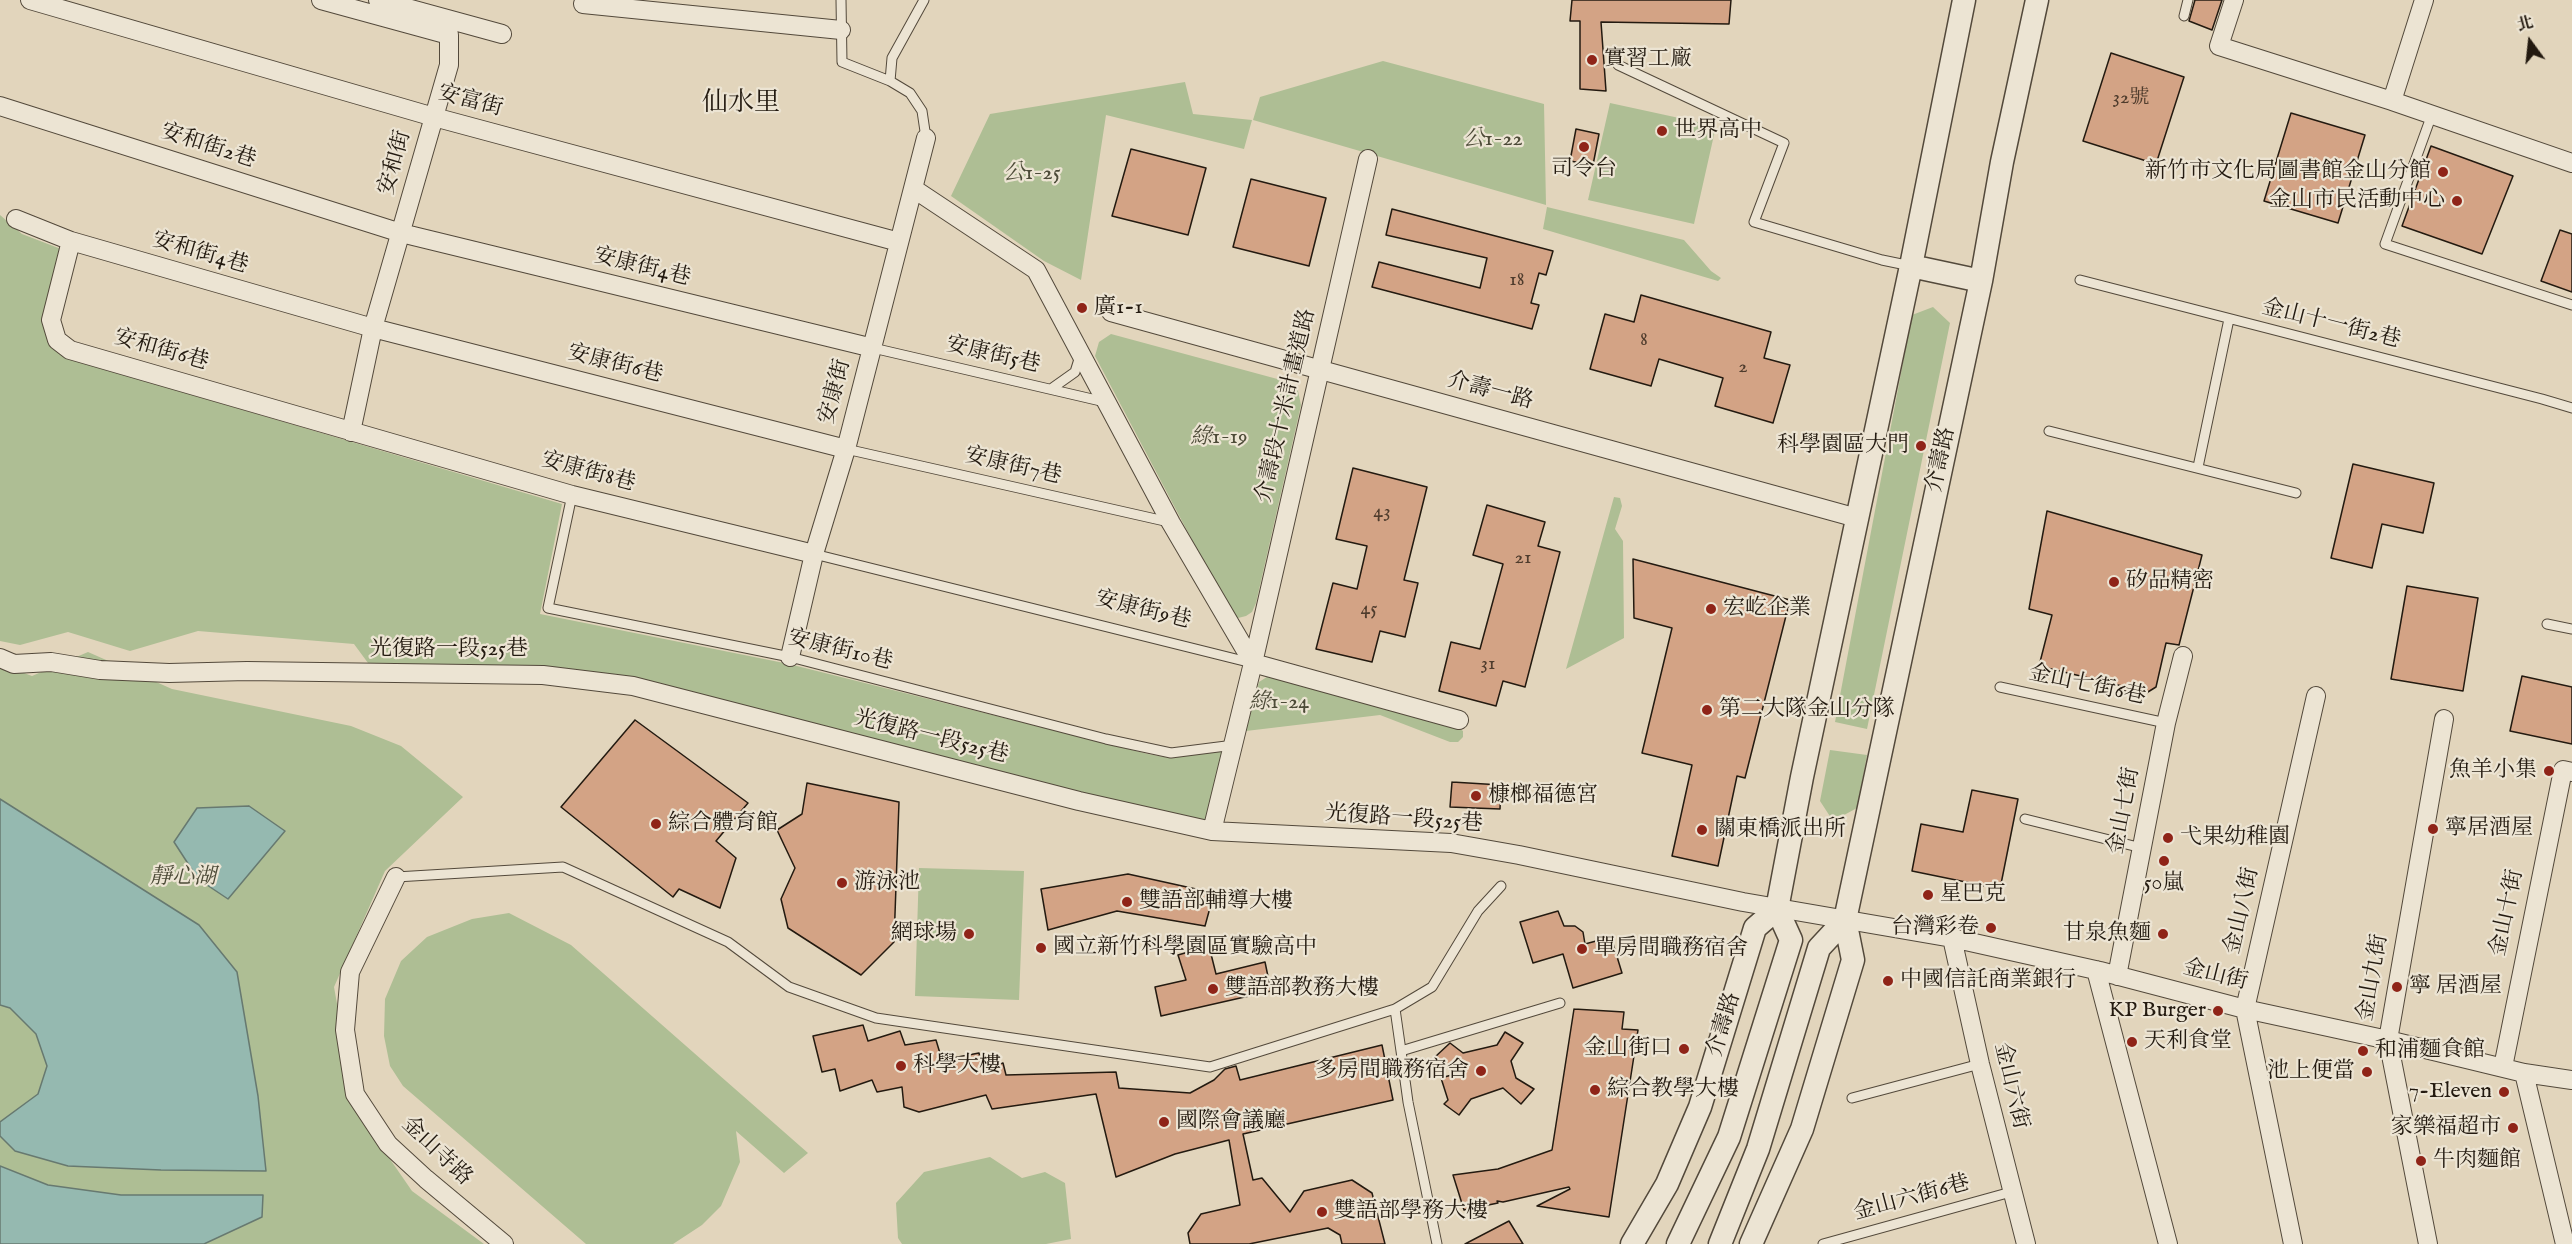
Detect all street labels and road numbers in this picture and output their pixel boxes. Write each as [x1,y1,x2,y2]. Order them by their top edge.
street label: 安富街 [435,81,505,123]
street label: 安和街2巷 [157,119,259,175]
street label: 安和街 [374,128,418,198]
street label: 安和街4巷 [149,228,251,280]
street label: 安康街4巷 [591,243,693,293]
street label: 金山十一街2巷 [2259,295,2403,355]
street label: 介壽段十米計畫道路 [1252,307,1322,505]
street label: 安和街6巷 [111,325,211,377]
street label: 安康街5巷 [943,332,1043,380]
street label: 安康街6巷 [565,340,665,390]
street label: 安康街 [815,357,857,427]
street label: 介壽一路 [1444,368,1536,416]
street label: 介壽路 [1922,425,1962,495]
street label: 安康街7巷 [962,443,1064,491]
street label: 安康街8巷 [538,448,638,498]
street label: 安康街9巷 [1092,586,1194,636]
street label: 安康街10巷 [785,625,895,677]
street label: 光復路一段525巷 [370,637,528,663]
street label: 金山七街6巷 [2026,661,2148,711]
street label: 光復路一段525巷 [851,706,1011,770]
street label: 金山七街 [2104,765,2146,857]
street label: 光復路一段525巷 [1324,801,1484,839]
street label: 金山八街 [2220,865,2266,957]
street label: 金山十街 [2486,867,2530,959]
street label: 金山九街 [2353,932,2395,1024]
street label: 金山街 [2180,955,2250,997]
street label: 介壽路 [1703,990,1747,1060]
street label: 金山六街 [1987,1040,2033,1132]
street label: 金山寺路 [395,1112,477,1192]
street label: 金山六街6巷 [1851,1171,1973,1227]

